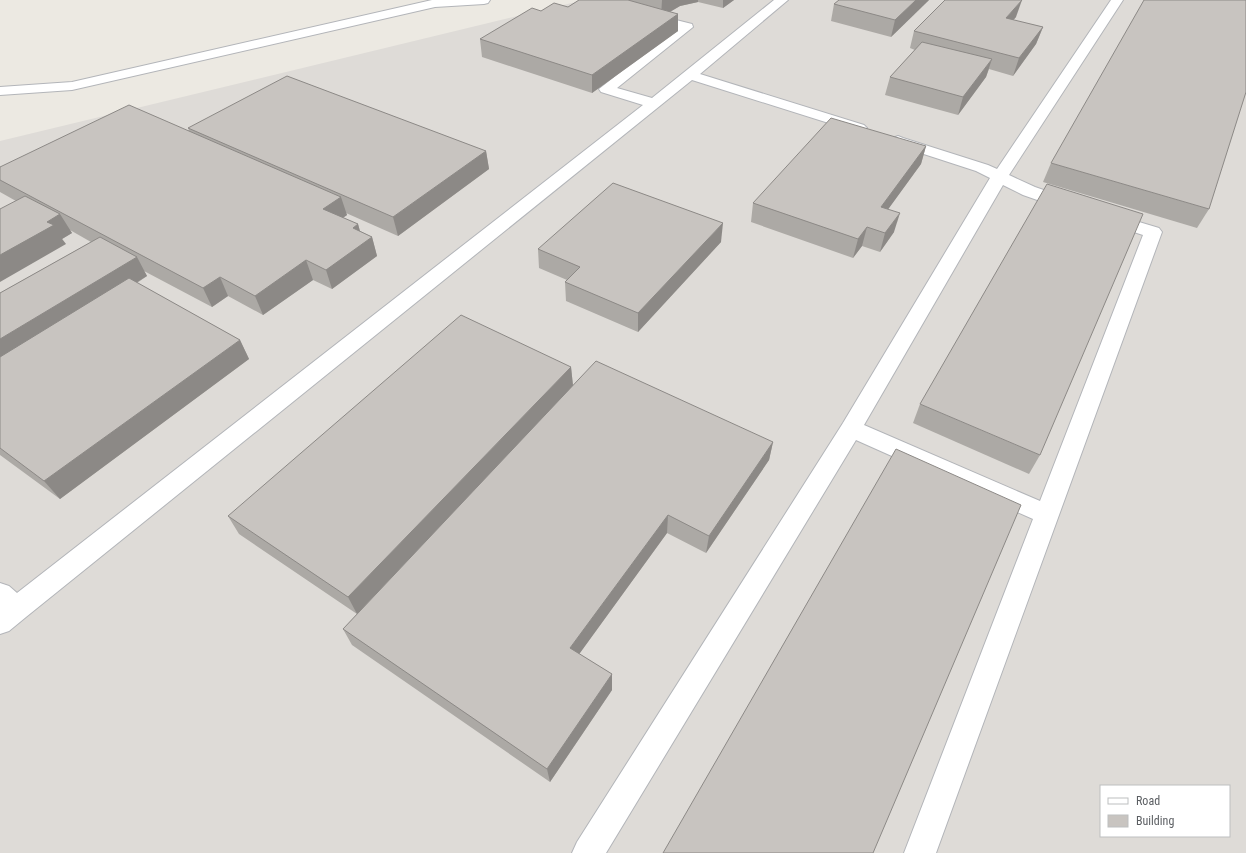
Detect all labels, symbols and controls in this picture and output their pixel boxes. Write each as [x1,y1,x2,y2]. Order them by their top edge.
legend [1100,785,1230,837]
text: Road [1136,794,1160,808]
text: Building [1136,814,1174,828]

